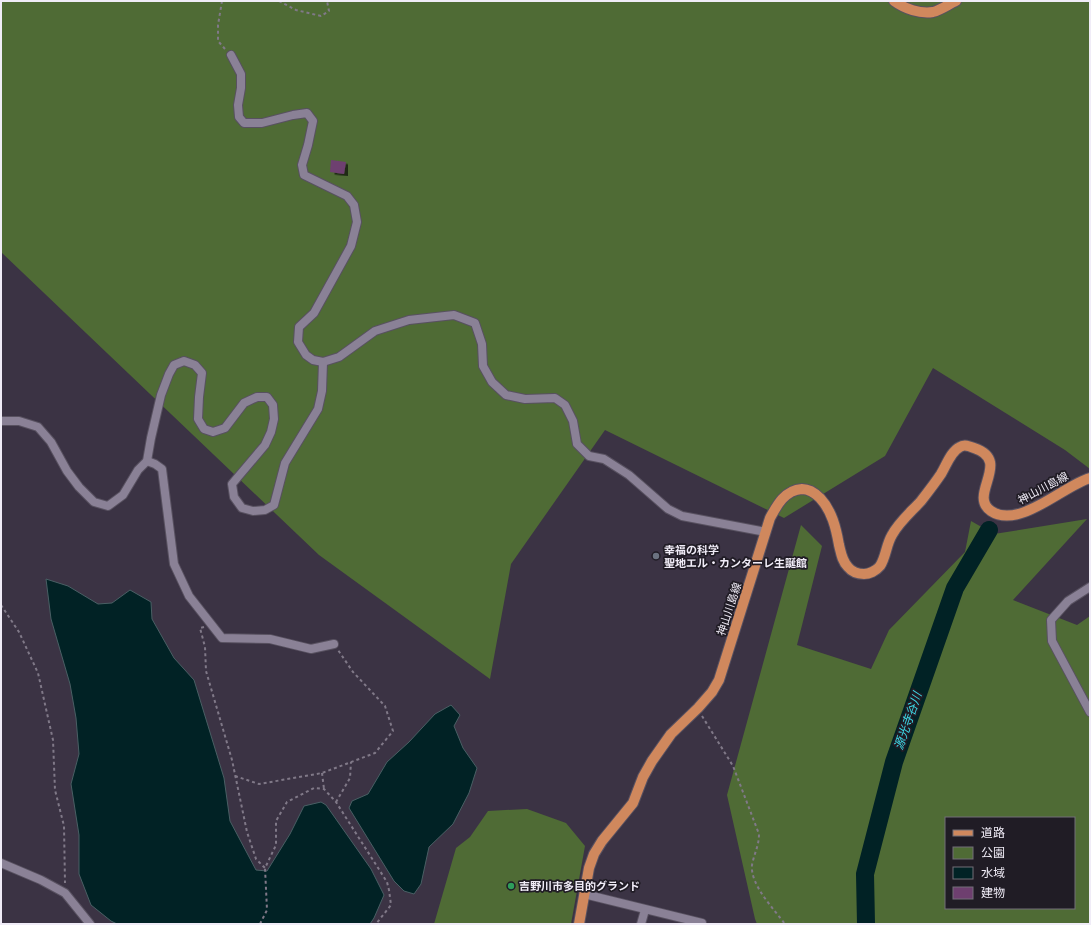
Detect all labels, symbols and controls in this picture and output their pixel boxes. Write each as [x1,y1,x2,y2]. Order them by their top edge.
street label: 神山川島線 [1016,470,1070,506]
place label: 幸福の科学 聖地エル・カンターレ生誕館 [664,544,807,569]
marker: 幸福の科学 聖地エル・カンターレ生誕館 [651,551,661,561]
street label: 神山川島線 [715,581,743,637]
water label: 源光寺谷川 [892,688,925,752]
legend [945,817,1075,909]
text: 道路 [981,826,1005,840]
text: 公園 [981,846,1005,860]
text: 水域 [981,866,1005,880]
place label: 吉野川市多目的グランド [519,880,640,892]
marker: 吉野川市多目的グランド [506,881,516,891]
text: 建物 [981,886,1005,900]

